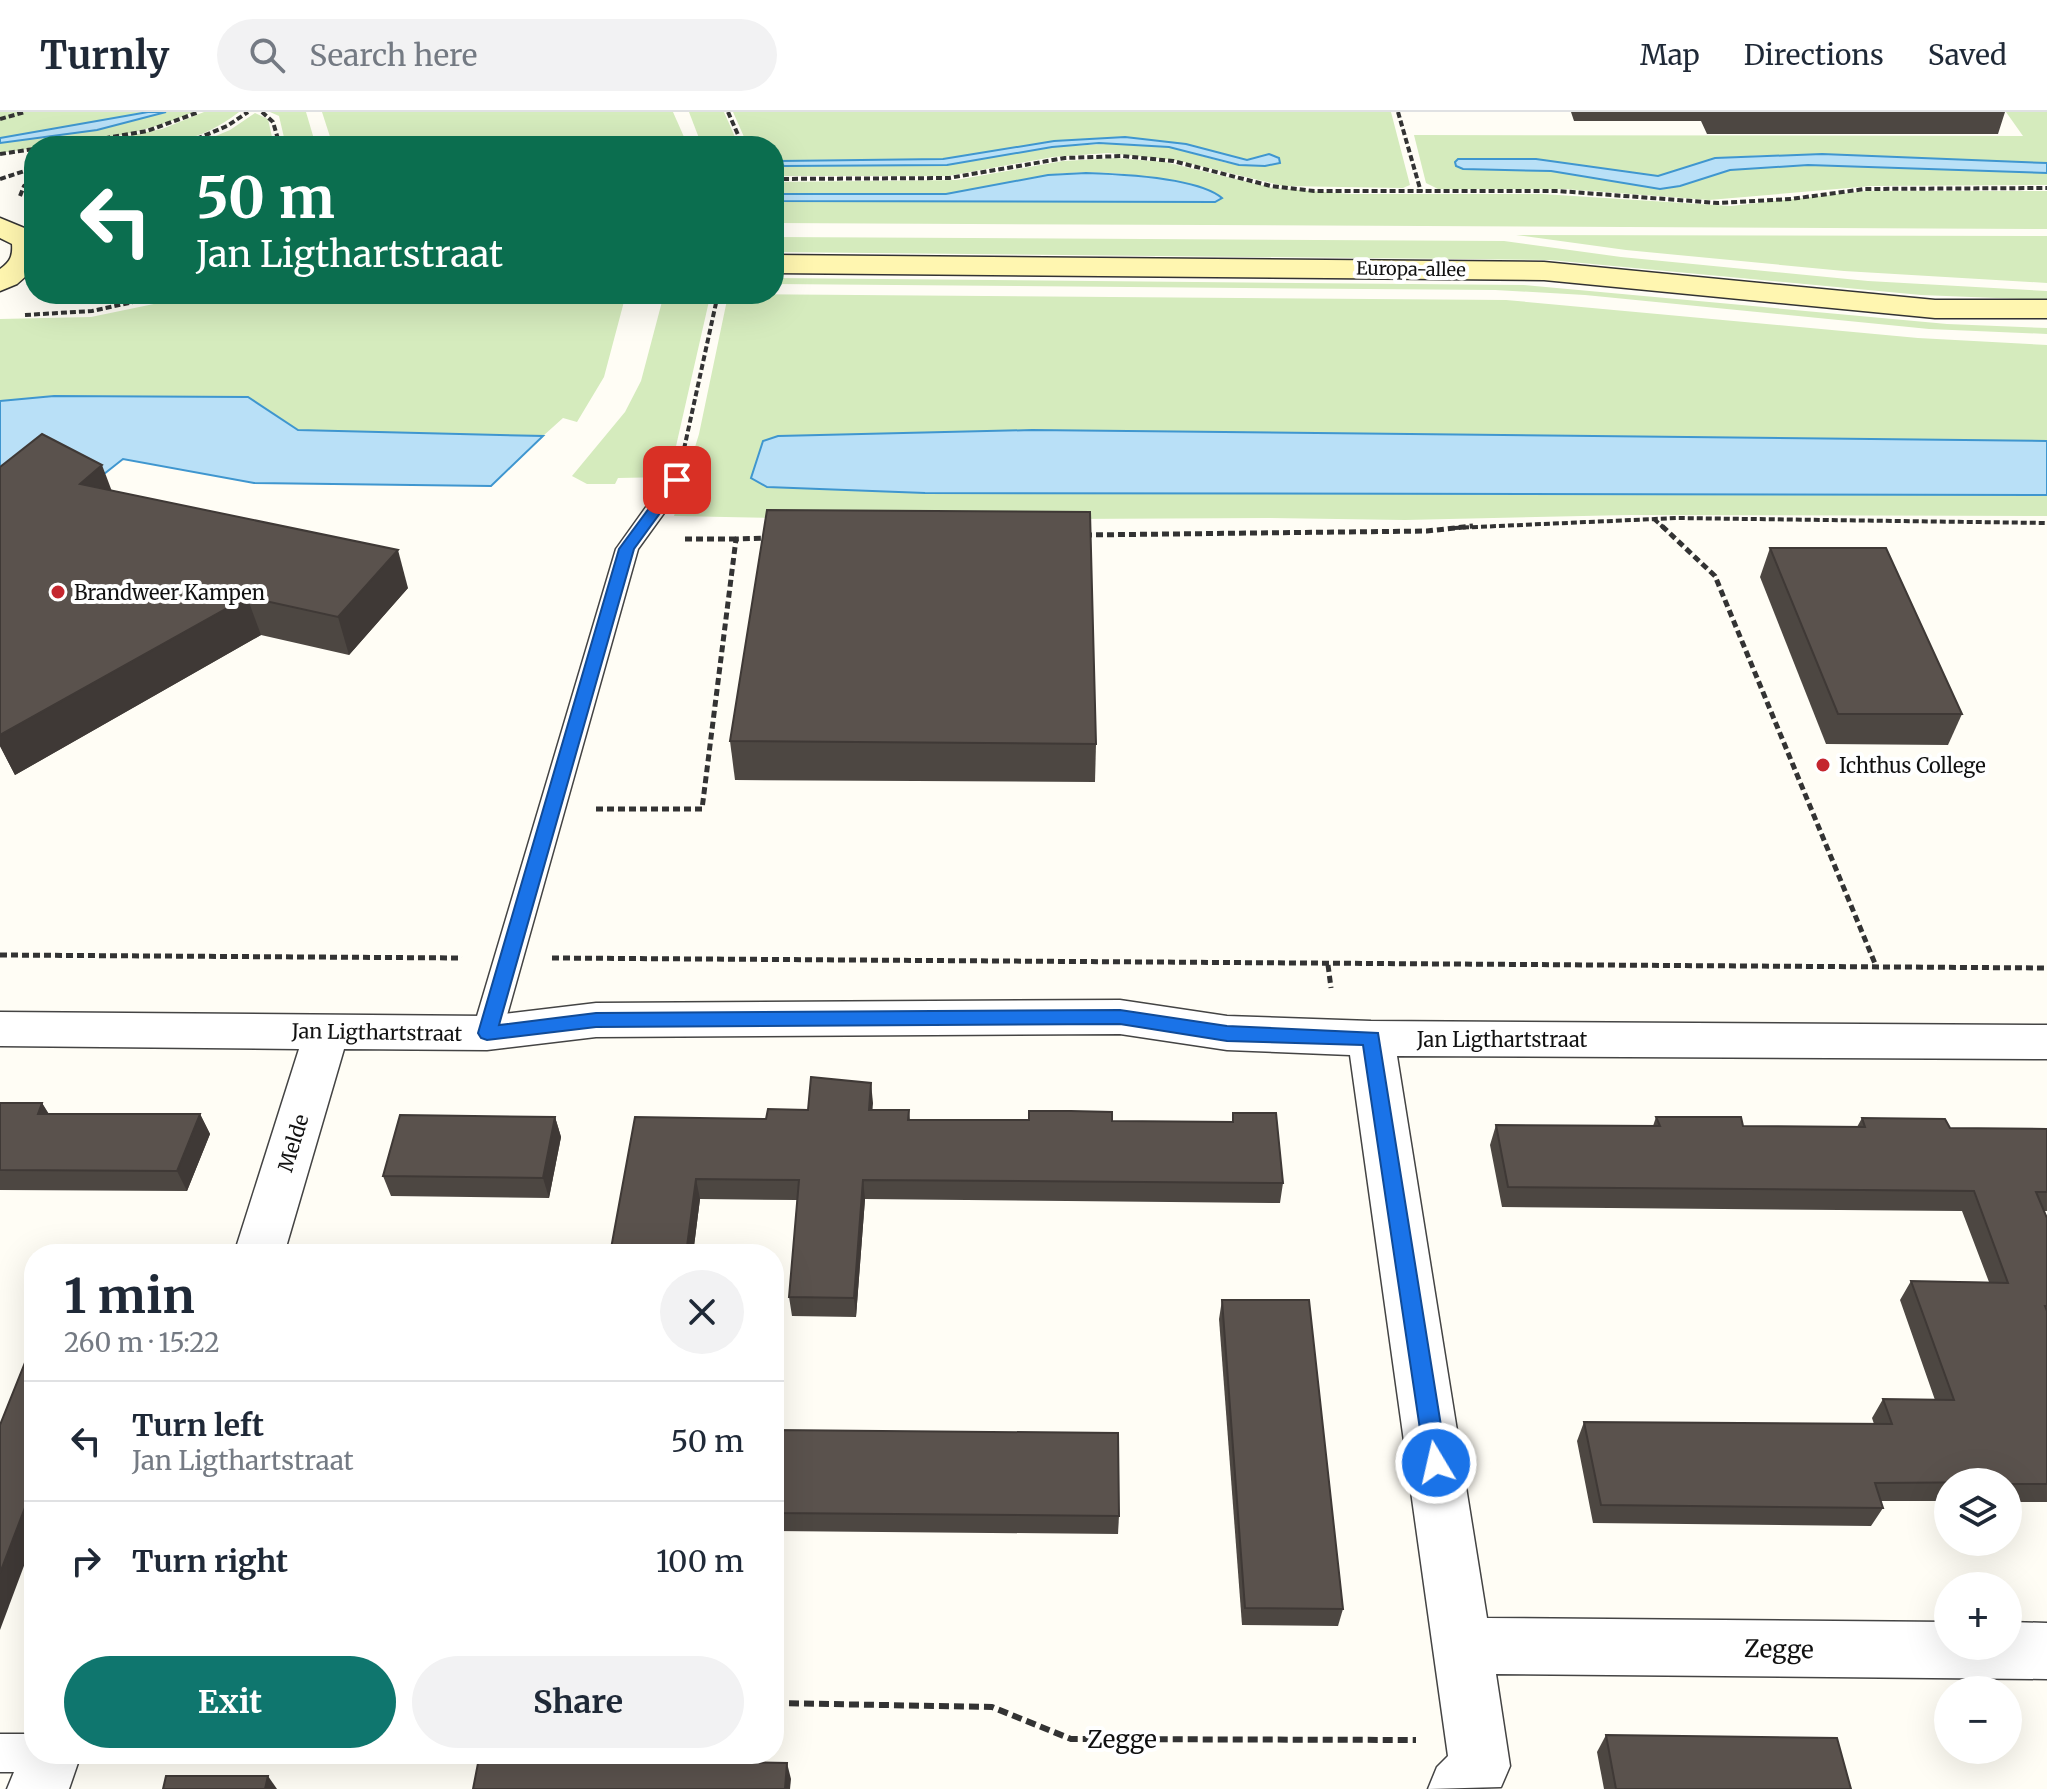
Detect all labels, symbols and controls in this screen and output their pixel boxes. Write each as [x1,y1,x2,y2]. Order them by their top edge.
search box [217,19,777,91]
text: Turnly [40,32,169,79]
icon: search [245,33,289,77]
text: Search here [309,36,478,74]
text: Map [1640,37,1700,73]
text: Directions [1744,37,1884,73]
text: Saved [1928,37,2007,73]
text: 50 m [196,163,335,233]
icon: left [64,168,168,272]
text: Jan Ligthartstraat [196,232,503,277]
street label: Europa-allee [1356,257,1466,281]
pin [643,446,711,514]
icon: arrive [655,458,699,502]
place label: Brandweer Kampen [74,580,265,605]
marker: Brandweer Kampen [49,583,67,601]
place label: Ichthus College [1839,753,1986,778]
marker: Ichthus College [1814,756,1832,774]
street label: Jan Ligthartstraat [290,1018,463,1046]
street label: Jan Ligthartstraat [1416,1027,1587,1052]
street label: Melde [272,1111,314,1175]
text: 1 min [64,1266,195,1326]
button: close [660,1270,744,1354]
text: 260 m · 15:22 [64,1326,220,1359]
text: Turn left [132,1406,264,1444]
icon: left [64,1419,108,1463]
position arrow [1394,1421,1478,1505]
text: 50 m [671,1422,744,1460]
text: Jan Ligthartstraat [132,1444,354,1477]
map controls [1934,1468,2022,1764]
button: layers [1934,1468,2022,1556]
icon: right [64,1539,108,1583]
text: Turn right [132,1542,288,1580]
text: 100 m [656,1542,744,1580]
button: + [1934,1572,2022,1660]
street label: Zegge [1744,1633,1814,1665]
button: Exit [64,1656,396,1748]
button: Share [412,1656,744,1748]
button: − [1934,1676,2022,1764]
street label: Zegge [1087,1724,1157,1755]

